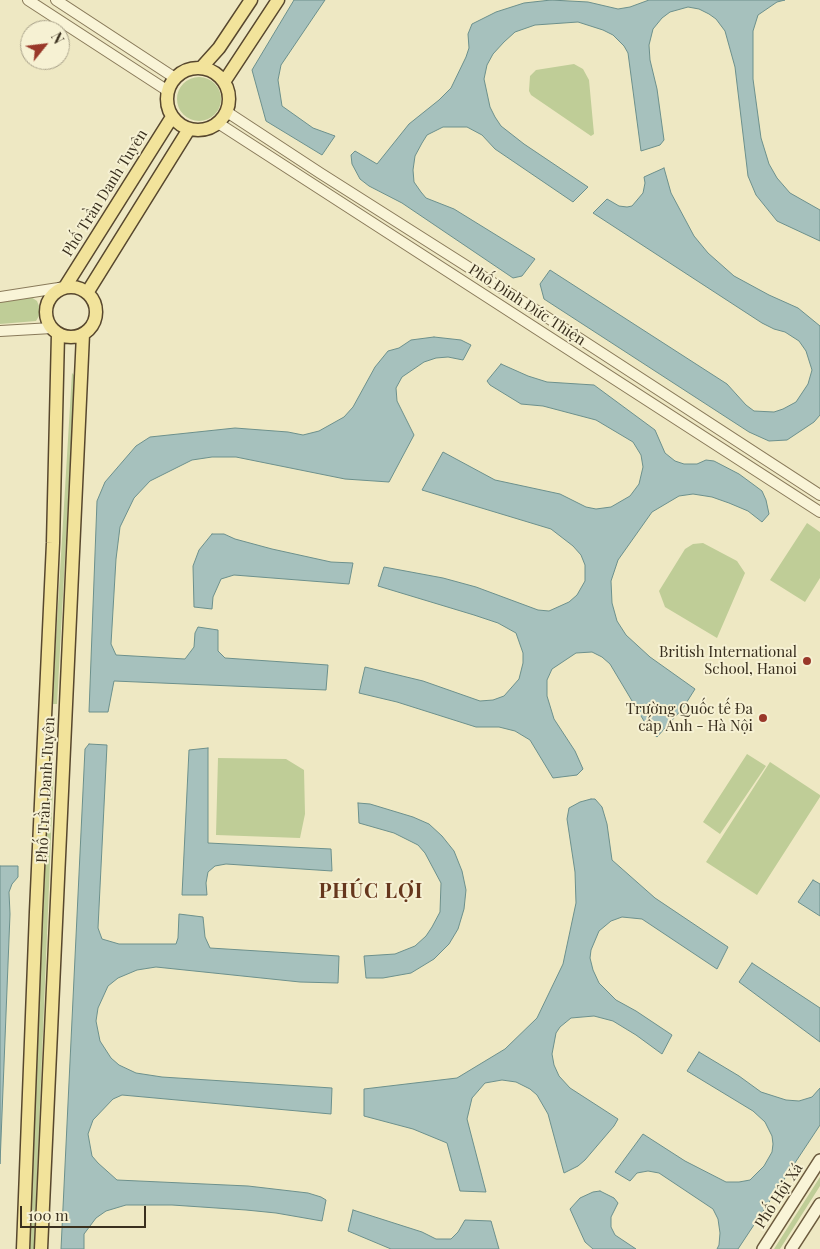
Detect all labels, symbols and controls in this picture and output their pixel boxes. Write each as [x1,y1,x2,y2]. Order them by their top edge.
north arrow [20,20,70,70]
text: N [47,29,68,47]
street label: Phố Trần Danh Tuyên [59,126,151,260]
street label: Phố Đinh Đức Thiện [465,260,589,350]
place label: British International School, Hanoi [659,643,797,678]
marker: British International School, Hanoi [801,655,813,667]
place label: Trường Quốc tế Đa cấp Anh - Hà Nội [626,700,753,735]
marker: Trường Quốc tế Đa cấp Anh - Hà Nội [757,712,769,724]
street label: Phố Trần Danh Tuyên [33,716,59,864]
district label: PHÚC LỢI [318,880,424,904]
street label: Phố Hội Xá [751,1160,807,1232]
scale bar [22,1196,149,1228]
text: 100 m [28,1205,69,1225]

